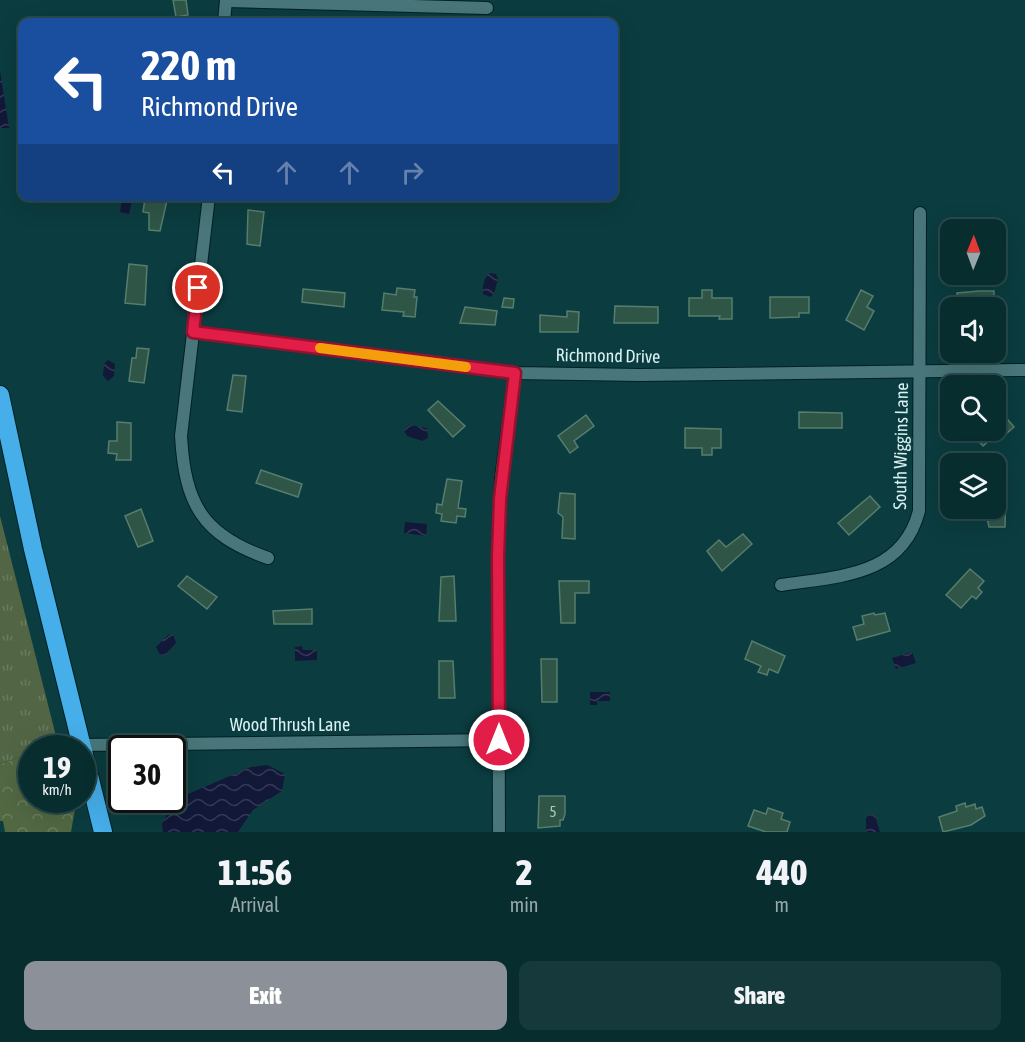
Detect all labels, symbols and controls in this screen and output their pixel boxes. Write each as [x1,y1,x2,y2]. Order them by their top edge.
text: 220 m [141,41,236,89]
icon: left [42,42,120,120]
text: Richmond Drive [141,91,298,122]
icon: left [207,156,240,189]
icon: ahead [270,156,303,189]
icon: ahead [333,156,366,189]
icon: right [396,156,429,189]
north arrow [940,219,1006,285]
map controls [940,219,1006,519]
pin [172,262,223,313]
icon: arrive [181,271,214,304]
button: sound [940,297,1006,363]
street label: Richmond Drive [556,344,660,367]
button: search [940,375,1006,441]
street label: South Wiggins Lane [889,382,912,510]
button: layers [940,453,1006,519]
position arrow [467,708,531,772]
street label: Wood Thrush Lane [230,714,350,735]
speed limit sign: 30 [108,735,186,813]
text: 19 [43,750,71,784]
text: km/h [42,781,72,798]
house number: 5 [549,803,557,820]
text: 11:56 [218,851,292,893]
text: 2 [516,851,533,893]
text: 440 [756,851,807,893]
text: Arrival [230,893,279,916]
text: min [510,893,539,916]
text: m [775,893,789,916]
button: Exit [24,961,507,1030]
button: Share [519,961,1001,1030]

